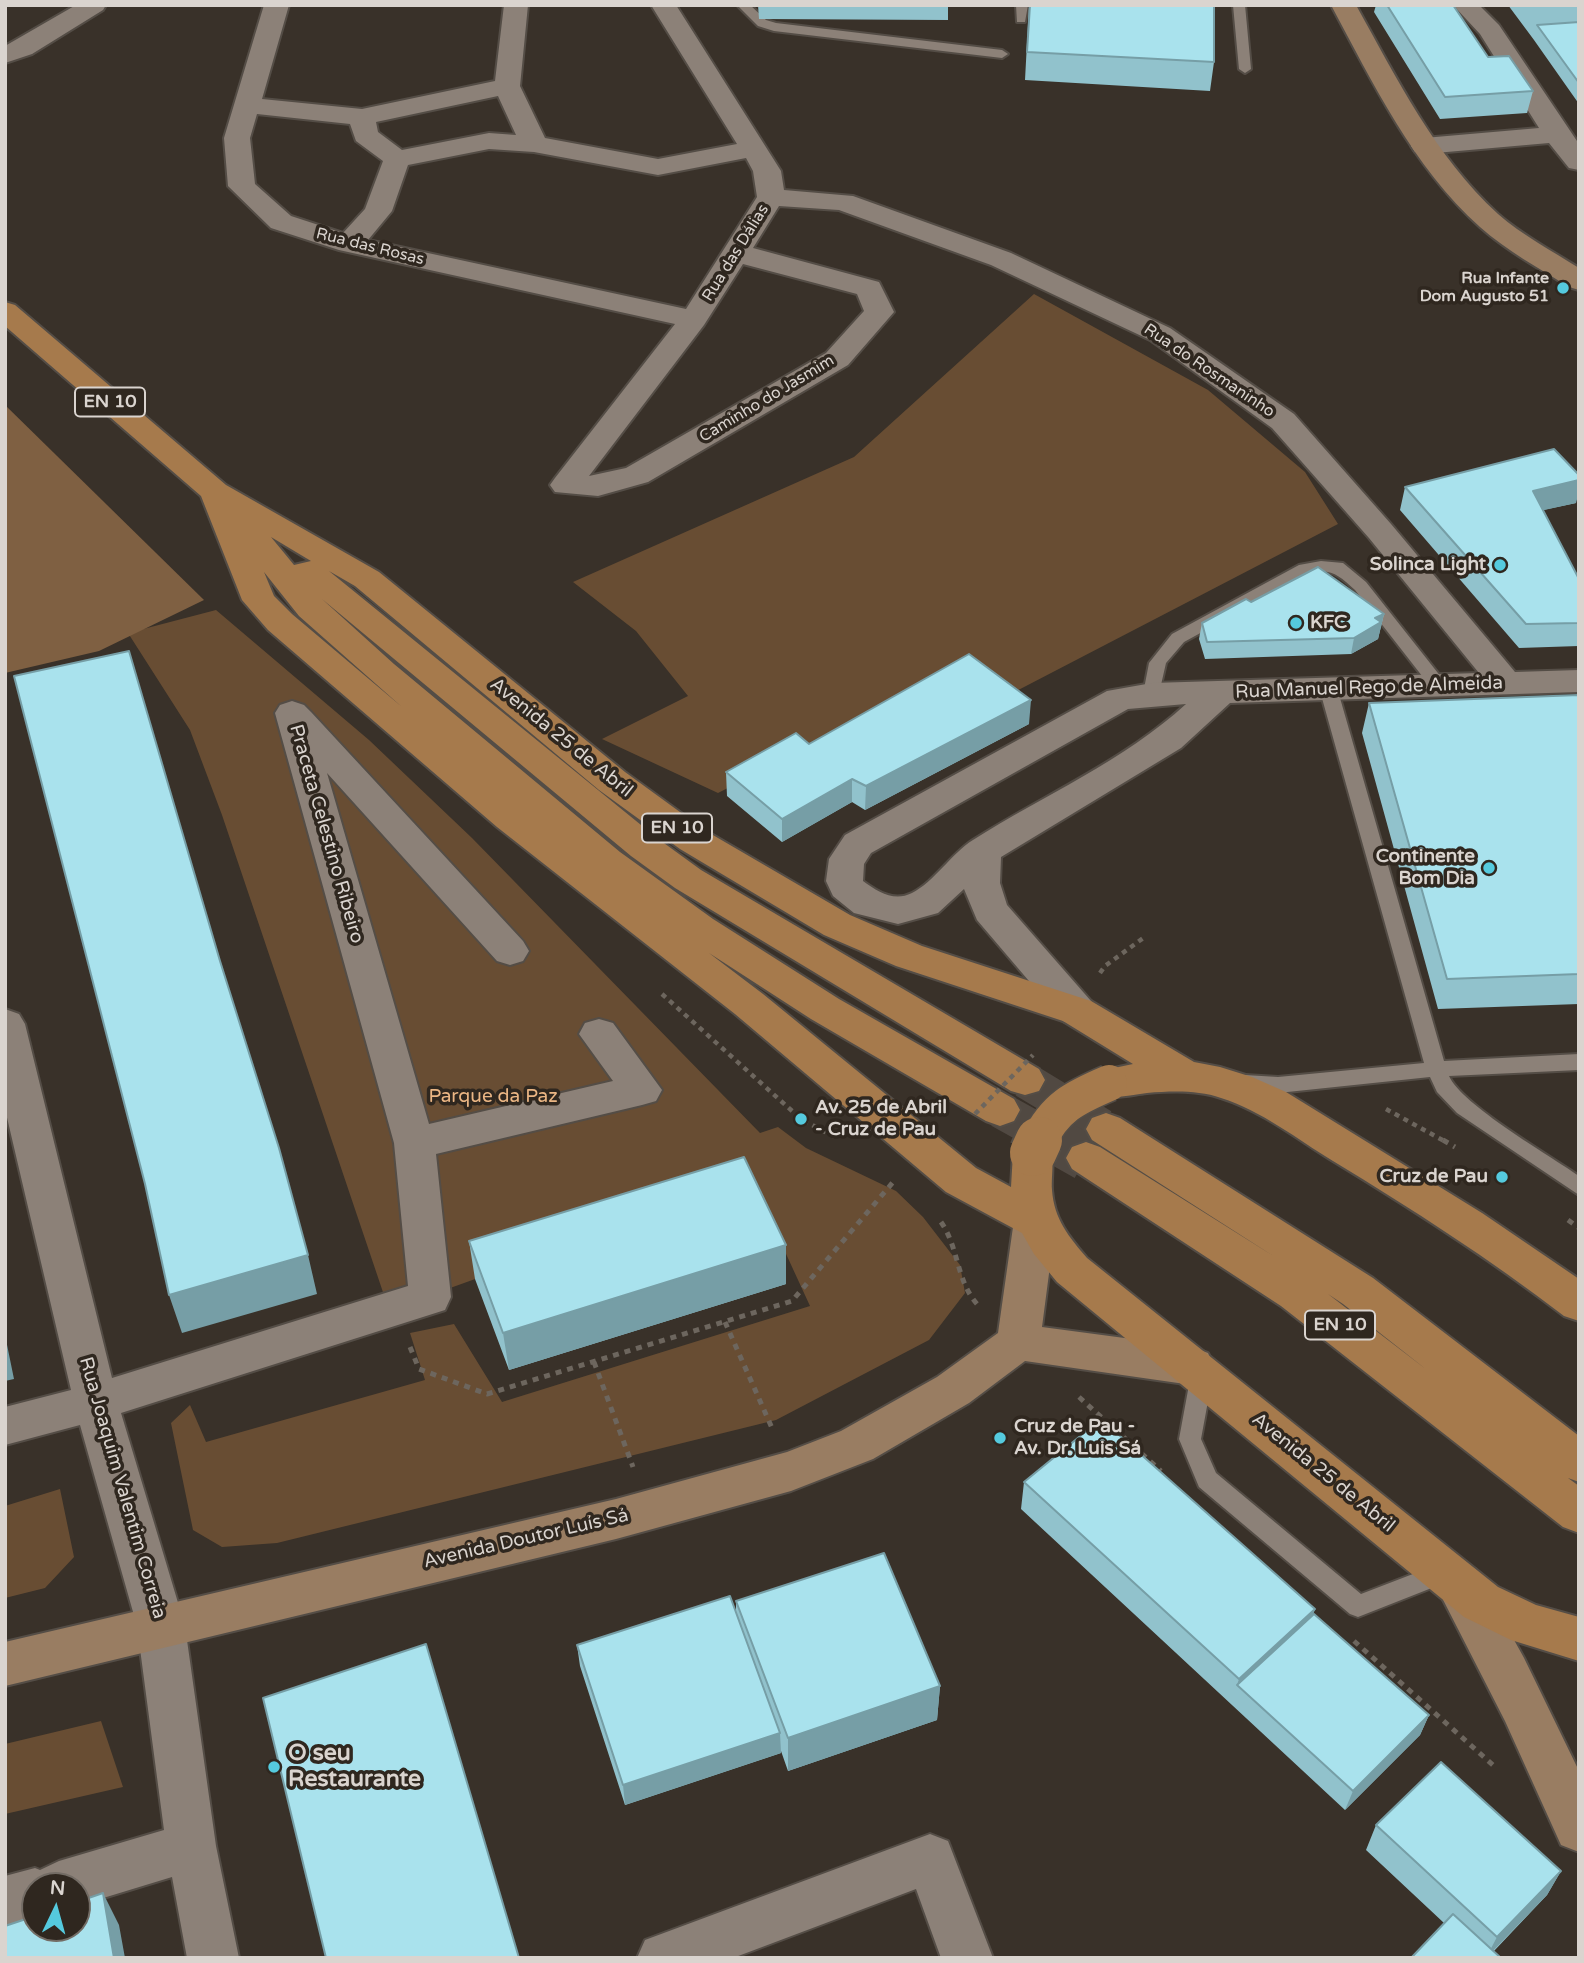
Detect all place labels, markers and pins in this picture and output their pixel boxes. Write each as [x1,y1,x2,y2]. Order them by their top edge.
place label: Rua Infante Dom Augusto 51 [1420,269,1549,307]
marker: Rua Infante Dom Augusto 51 [1555,280,1571,296]
place label: Solinca Light [1370,554,1486,576]
marker: Solinca Light [1492,557,1508,573]
place label: KFC [1310,612,1347,634]
marker: KFC [1288,615,1304,631]
place label: Continente Bom Dia [1376,846,1475,890]
marker: Continente Bom Dia [1481,860,1497,876]
place label: Av. 25 de Abril - Cruz de Pau [815,1097,947,1141]
marker: Av. 25 de Abril - Cruz de Pau [793,1111,809,1127]
place label: Cruz de Pau [1380,1166,1488,1188]
marker: Cruz de Pau [1494,1169,1510,1185]
place label: Cruz de Pau - Av. Dr. Luis Sá [1014,1416,1141,1460]
marker: Cruz de Pau - Av. Dr. Luis Sá [992,1430,1008,1446]
place label: O seu Restaurante [288,1740,421,1794]
marker: O seu Restaurante [266,1759,282,1775]

